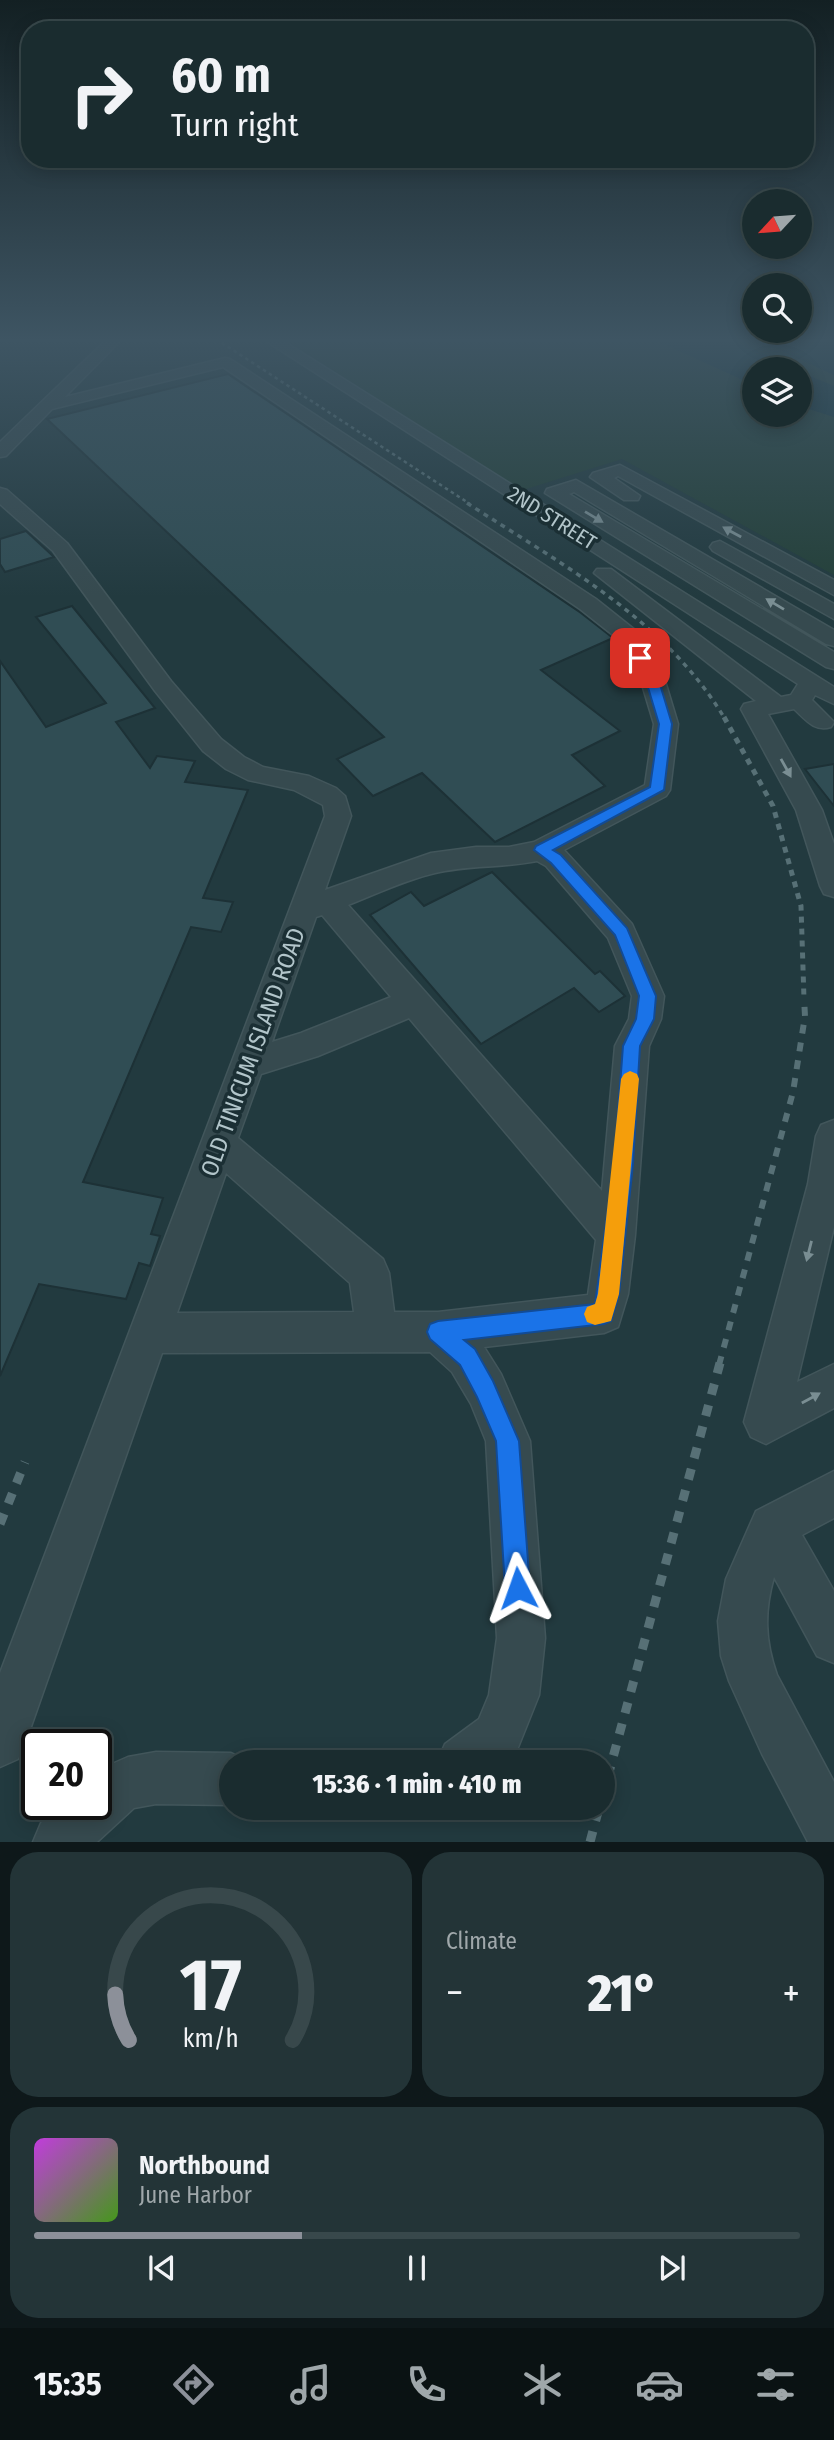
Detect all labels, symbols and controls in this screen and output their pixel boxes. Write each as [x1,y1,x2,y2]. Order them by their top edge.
text: 60 m [171,46,271,105]
icon: right [56,49,147,140]
text: Turn right [171,106,298,144]
north arrow [742,189,812,259]
map controls [742,189,812,427]
button: search [742,273,812,343]
button: layers [742,357,812,427]
street label: 2ND STREET [503,481,601,556]
one-way arrow [584,511,603,523]
one-way arrow [722,526,741,538]
one-way arrow [766,598,785,610]
pin [610,628,670,688]
icon: arrive [621,639,659,677]
one-way arrow [780,759,792,778]
street label: OLD TINICUM ISLAND ROAD [195,924,311,1180]
one-way arrow [803,1240,814,1262]
one-way arrow [801,1392,821,1404]
position arrow [481,1551,555,1625]
speed limit sign: 20 [21,1729,112,1820]
text: 15:36 · 1 min · 410 m [313,1769,521,1800]
text: Climate [446,1927,517,1955]
text: 17 [180,1943,242,2030]
text: 21° [588,1962,658,2025]
text: − [446,1970,463,2016]
text: + [783,1970,800,2016]
text: km/h [183,2024,239,2054]
text: Northbound [139,2150,270,2181]
text: June Harbor [139,2181,252,2209]
icon: previous [143,2249,181,2287]
icon: pause [398,2249,436,2287]
icon: next [653,2249,691,2287]
icon: directions [169,2360,218,2409]
icon: music [286,2360,335,2409]
icon: phone [402,2360,451,2409]
icon: climate [518,2360,567,2409]
icon: car [635,2360,684,2409]
icon: filters [751,2360,800,2409]
text: 15:35 [34,2365,102,2403]

